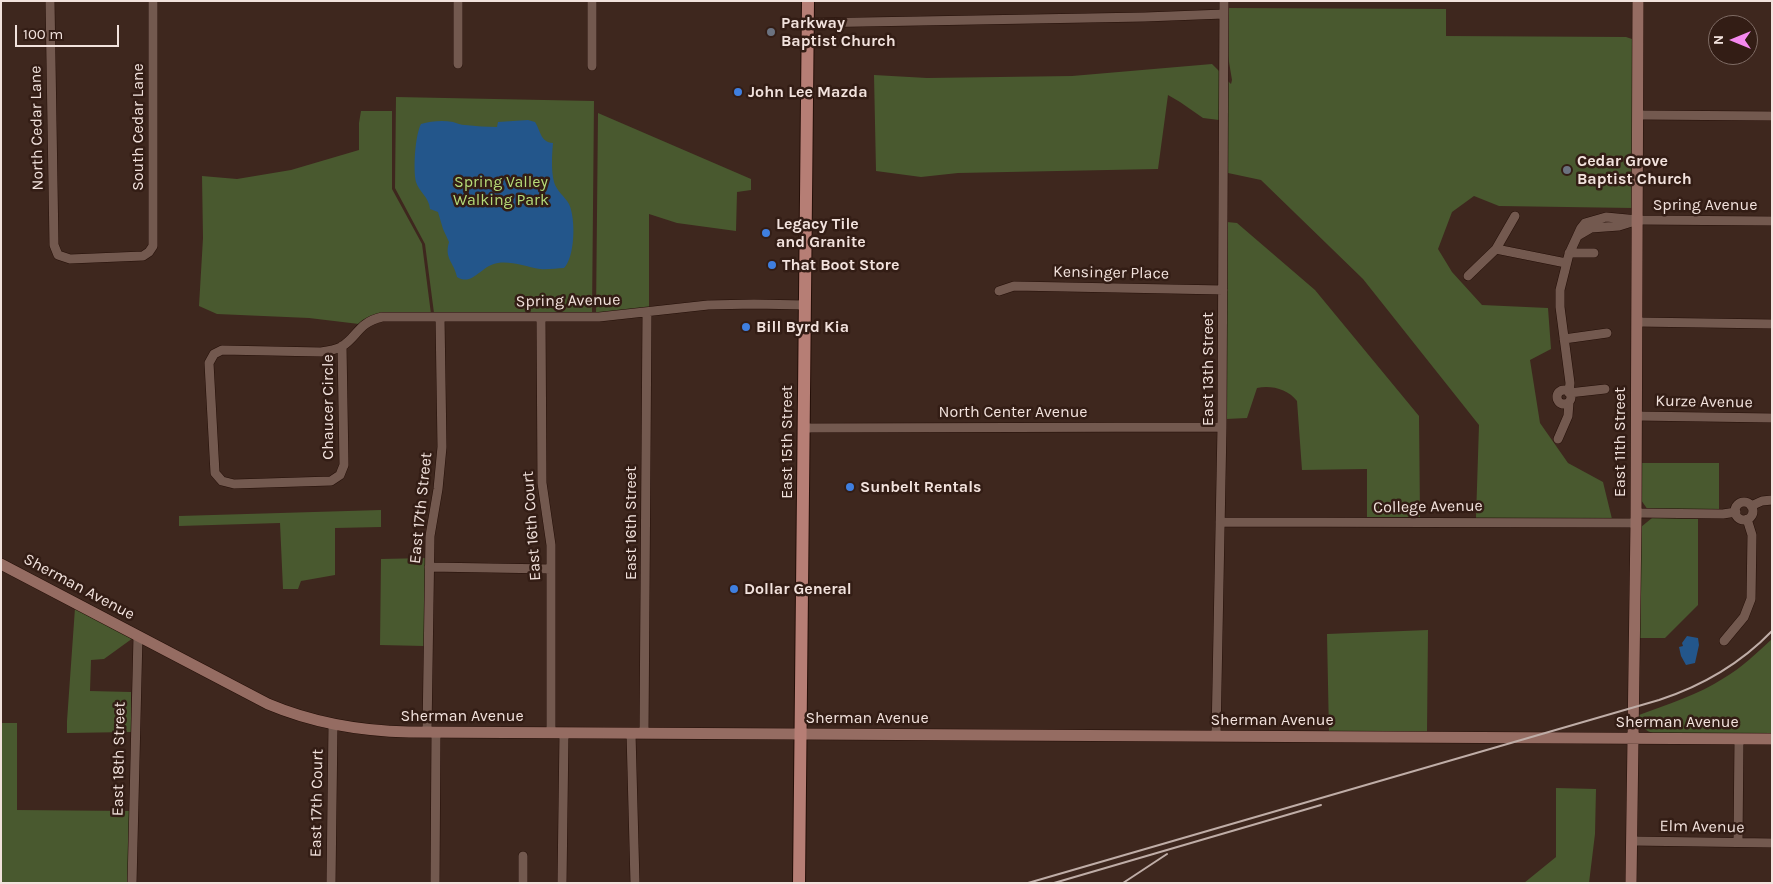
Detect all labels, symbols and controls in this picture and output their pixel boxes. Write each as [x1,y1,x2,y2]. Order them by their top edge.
place label: Parkway Baptist Church [781,13,896,51]
scale bar [18,15,121,47]
north arrow [1708,15,1758,65]
text: 100 m [23,25,63,43]
marker: Parkway Baptist Church [765,26,777,38]
text: N [1710,35,1727,45]
street label: South Cedar Lane [128,63,148,191]
street label: North Cedar Lane [26,65,48,191]
place label: John Lee Mazda [748,82,868,102]
marker: John Lee Mazda [732,86,744,98]
place label: Cedar Grove Baptist Church [1577,151,1692,189]
marker: Cedar Grove Baptist Church [1561,164,1573,176]
park label: Spring Valley Walking Park [453,172,549,210]
street label: Spring Avenue [1653,195,1757,215]
place label: Legacy Tile and Granite [776,214,866,252]
marker: Legacy Tile and Granite [760,227,772,239]
place label: That Boot Store [782,255,899,275]
marker: That Boot Store [766,259,778,271]
street label: Kensinger Place [1053,262,1169,284]
street label: Spring Avenue [515,290,621,312]
street label: East 13th Street [1198,312,1218,426]
place label: Bill Byrd Kia [756,317,849,337]
marker: Bill Byrd Kia [740,321,752,333]
street label: Chaucer Circle [318,354,338,460]
street label: East 15th Street [777,385,797,499]
street label: East 11th Street [1610,387,1630,497]
street label: Kurze Avenue [1655,392,1753,412]
street label: North Center Avenue [938,402,1088,422]
street label: East 17th Street [406,451,436,565]
street label: East 16th Street [621,466,641,580]
street label: East 16th Court [519,470,545,582]
place label: Sunbelt Rentals [860,477,981,497]
marker: Sunbelt Rentals [844,481,856,493]
street label: College Avenue [1373,496,1483,518]
street label: Sherman Avenue [20,550,138,624]
place label: Dollar General [744,579,852,599]
marker: Dollar General [728,583,740,595]
street label: East 18th Street [108,702,130,816]
street label: Sherman Avenue [400,706,524,726]
street label: Sherman Avenue [805,708,929,728]
street label: Sherman Avenue [1210,710,1334,730]
street label: Sherman Avenue [1615,712,1739,732]
street label: East 17th Court [306,749,328,857]
street label: Elm Avenue [1659,817,1745,837]

